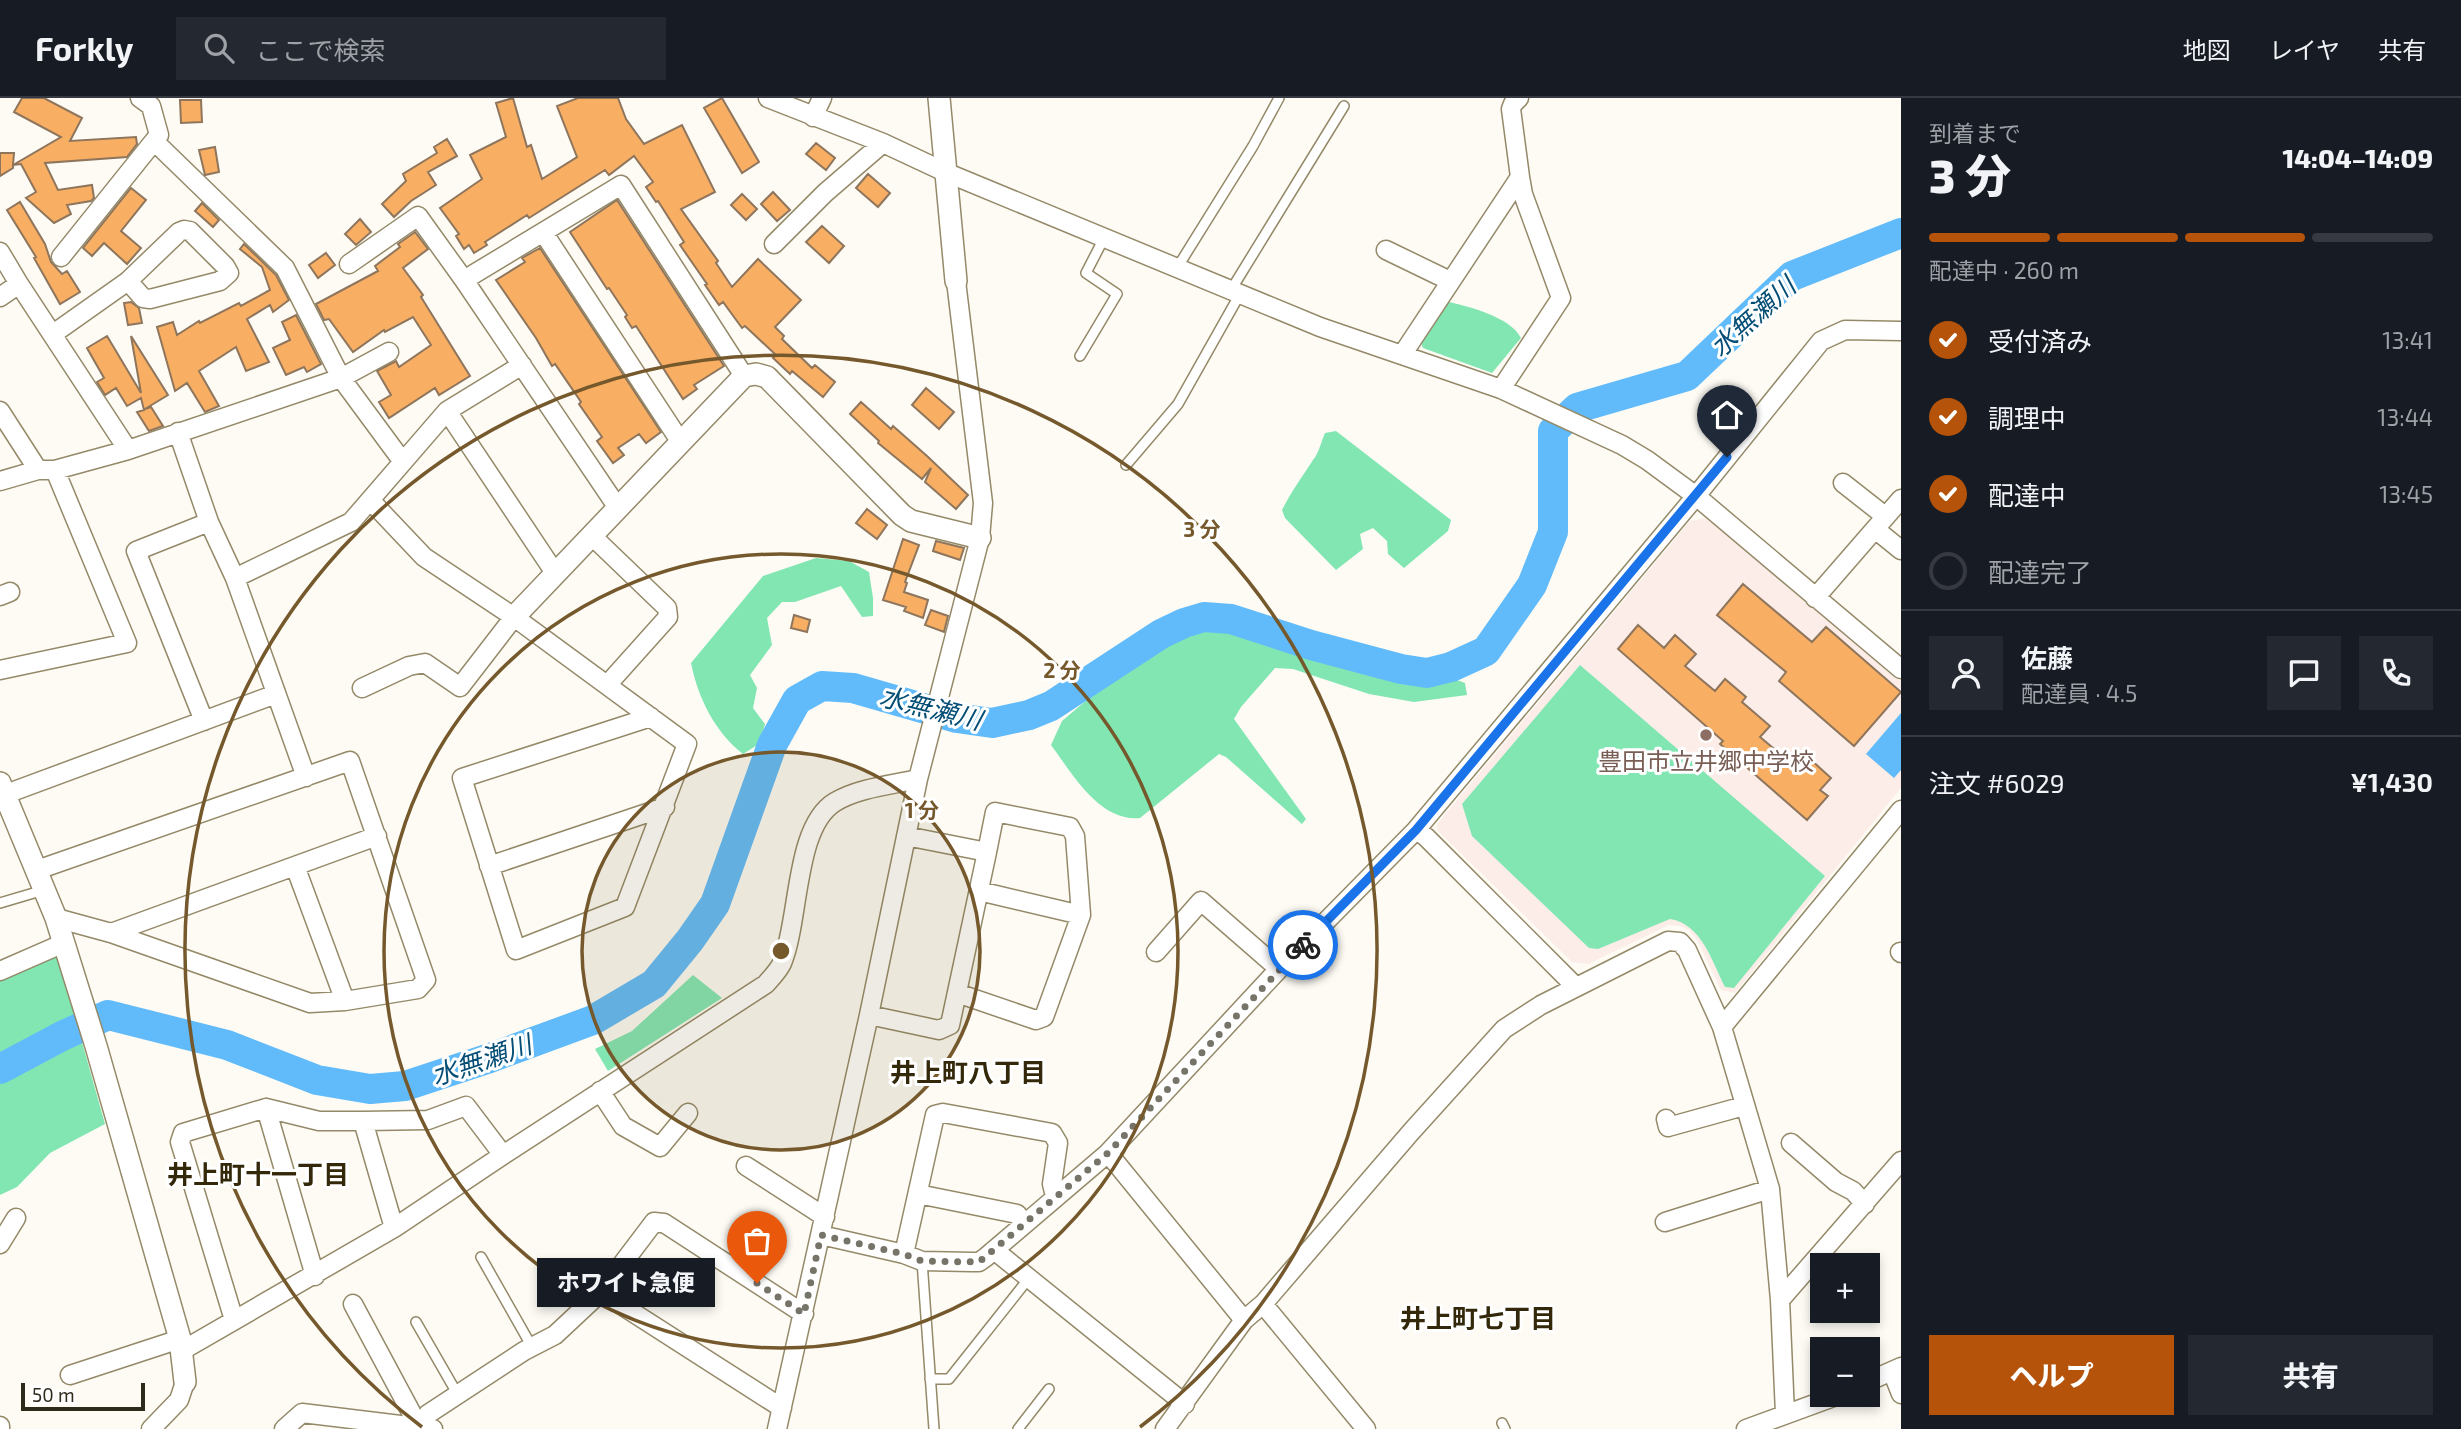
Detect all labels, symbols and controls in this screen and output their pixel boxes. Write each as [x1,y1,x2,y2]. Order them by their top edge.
search box [176,17,666,80]
text: Forkly [35,28,134,68]
icon: search [200,29,238,67]
text: ここで検索 [256,34,386,65]
text: 地図 [2183,35,2231,64]
text: レイヤ [2269,35,2340,64]
text: 共有 [2378,35,2426,64]
text: 到着まで [1929,119,2021,147]
text: 14:04–14:09 [2283,142,2433,173]
text: 3 分 [1929,147,2011,202]
text: 配達中 · 260 m [1929,256,2079,284]
water label: 水無瀬川 [1703,268,1803,362]
icon: check [1929,321,1967,359]
text: 受付済み [1988,325,2092,356]
text: 13:41 [2382,326,2433,354]
pin [1697,385,1757,457]
icon: home [1708,396,1746,434]
icon: check [1929,398,1967,436]
text: 調理中 [1988,402,2066,433]
text: 13:44 [2377,403,2433,431]
icon: check [1929,475,1967,513]
text: 配達中 [1988,479,2066,510]
text: 13:45 [2379,480,2433,508]
text: 3 分 [1183,516,1221,541]
text: 配達完了 [1988,556,2092,587]
button: person [1929,636,2003,710]
button: chat [2267,636,2341,710]
button: phone [2359,636,2433,710]
text: 佐藤 [2021,642,2073,673]
text: 2 分 [1043,657,1081,682]
water label: 水無瀬川 [877,679,988,735]
text: 配達員 · 4.5 [2021,679,2137,707]
marker: 豊田市立井郷中学校 [1698,727,1714,743]
place label: 豊田市立井郷中学校 [1598,746,1814,775]
text: ¥1,430 [2351,766,2433,797]
text: 注文 #6029 [1929,767,2065,798]
text: 1 分 [905,797,939,822]
courier [1268,910,1338,980]
icon: bike [1284,926,1322,964]
centre of rings [769,939,793,963]
water label: 水無瀬川 [427,1026,538,1091]
district label: 井上町八丁目 [890,1056,1046,1087]
district label: 井上町十一丁目 [167,1158,349,1189]
pin [727,1211,787,1283]
icon: bag [738,1222,776,1260]
map controls [1810,1253,1880,1407]
button: + [1810,1253,1880,1323]
callout: ホワイト急便 [536,1258,715,1308]
text: ホワイト急便 [557,1268,695,1296]
district label: 井上町七丁目 [1400,1302,1556,1333]
button: ヘルプ [1929,1335,2174,1415]
button: 共有 [2188,1335,2433,1415]
button: − [1810,1337,1880,1407]
scale bar [21,1380,145,1412]
text: 50 m [32,1383,75,1406]

